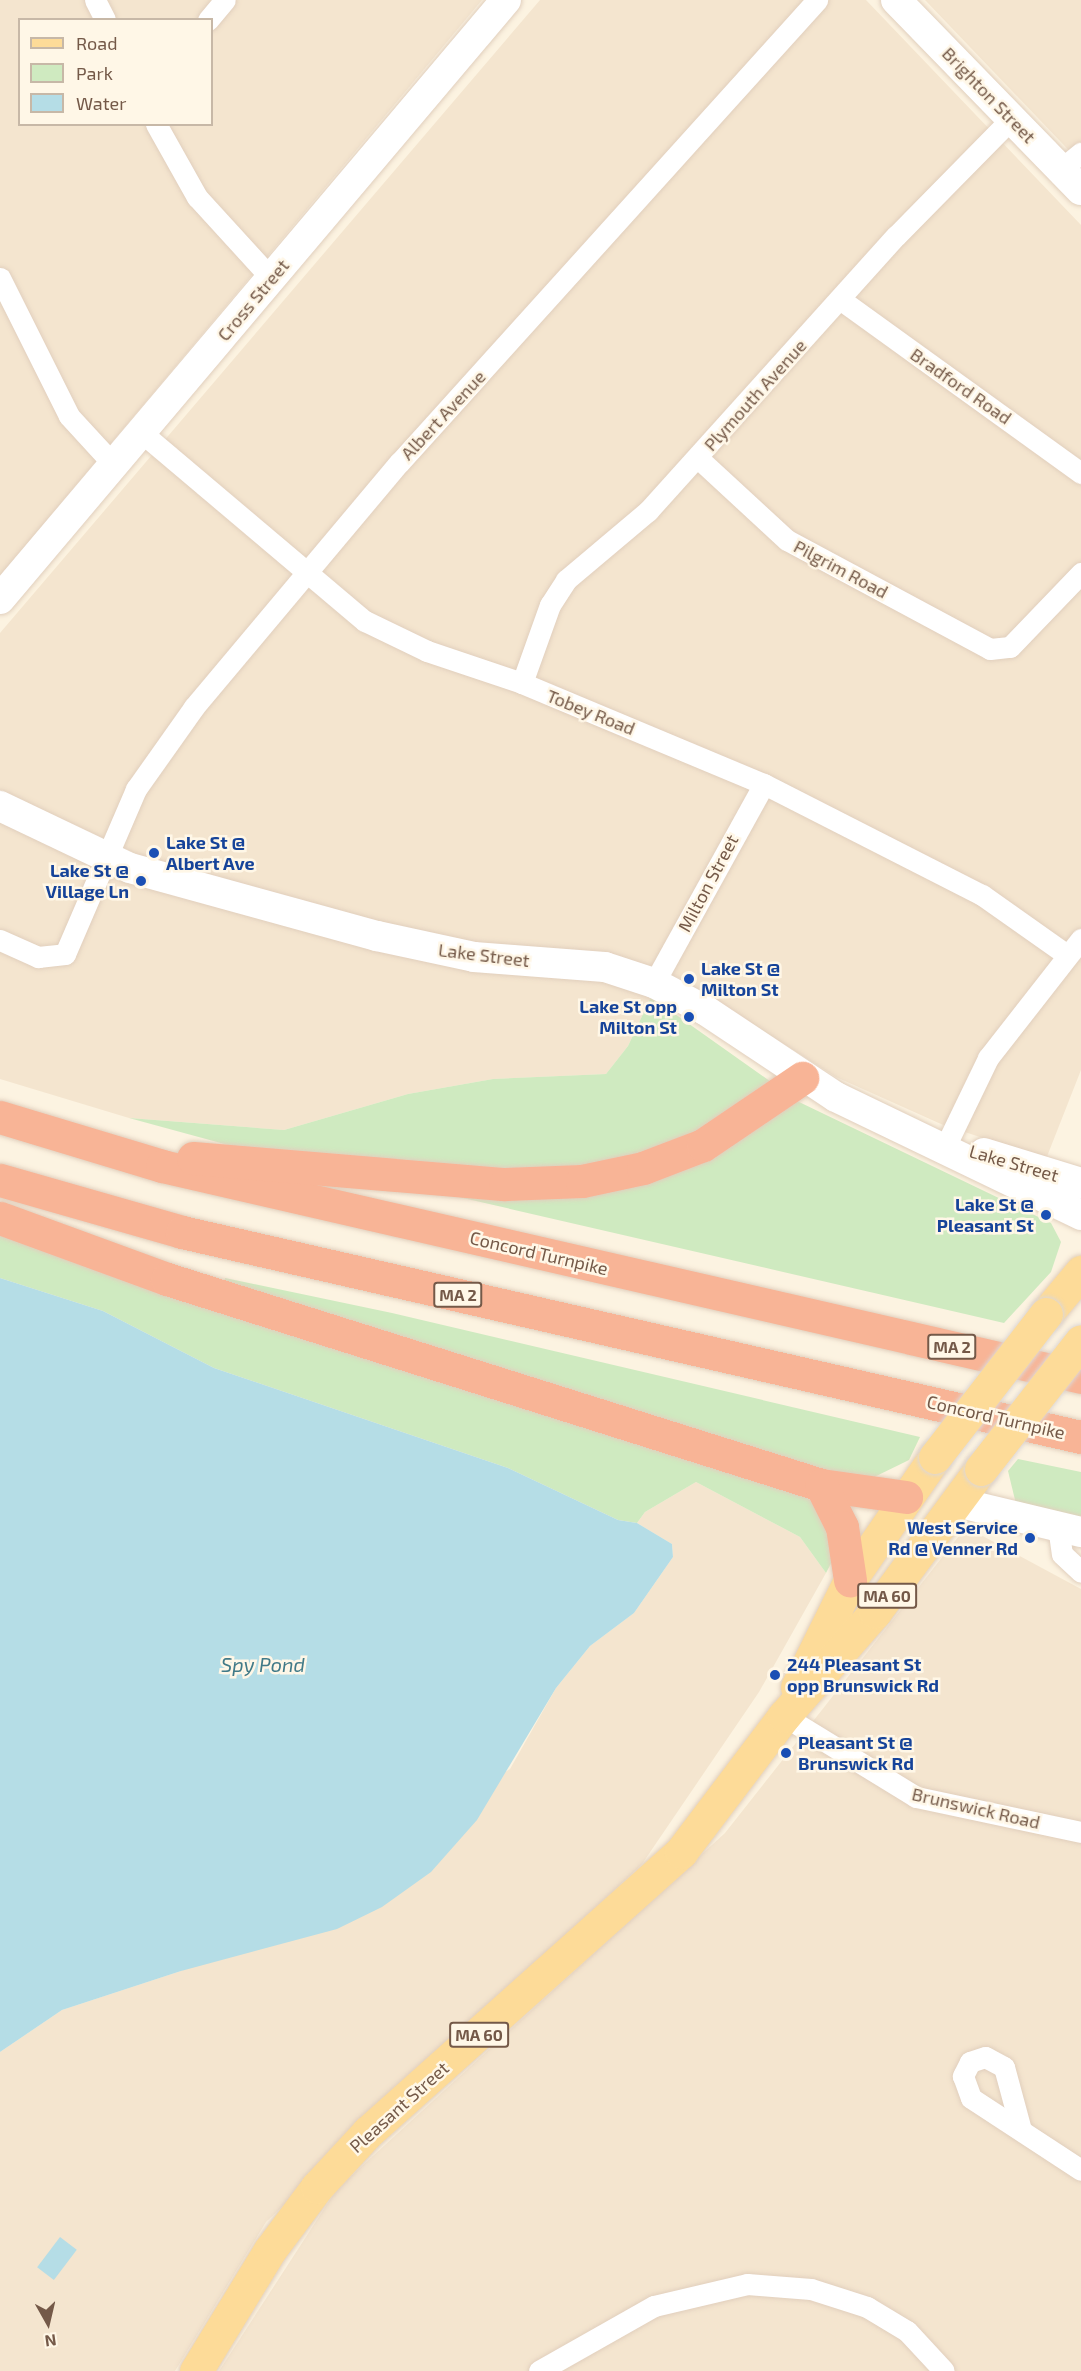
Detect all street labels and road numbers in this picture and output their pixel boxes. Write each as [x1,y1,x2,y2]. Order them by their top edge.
street label: Brighton Street [938,43,1040,147]
street label: Cross Street [213,255,293,345]
street label: Plymouth Avenue [699,335,811,455]
street label: Bradford Road [906,343,1016,429]
street label: Albert Avenue [396,366,490,464]
street label: Pilgrim Road [790,535,892,603]
street label: Tobey Road [544,684,638,740]
street label: Milton Street [673,831,743,935]
street label: Lake Street [437,939,531,971]
street label: Lake Street [967,1140,1061,1186]
street label: Concord Turnpike [468,1227,610,1279]
road number: MA 2 [432,1282,484,1308]
road number: MA 2 [926,1334,978,1360]
street label: Concord Turnpike [925,1391,1067,1443]
road number: MA 60 [856,1583,918,1609]
street label: Brunswick Road [910,1783,1042,1833]
road number: MA 60 [448,2022,510,2048]
street label: Pleasant Street [345,2057,453,2157]

